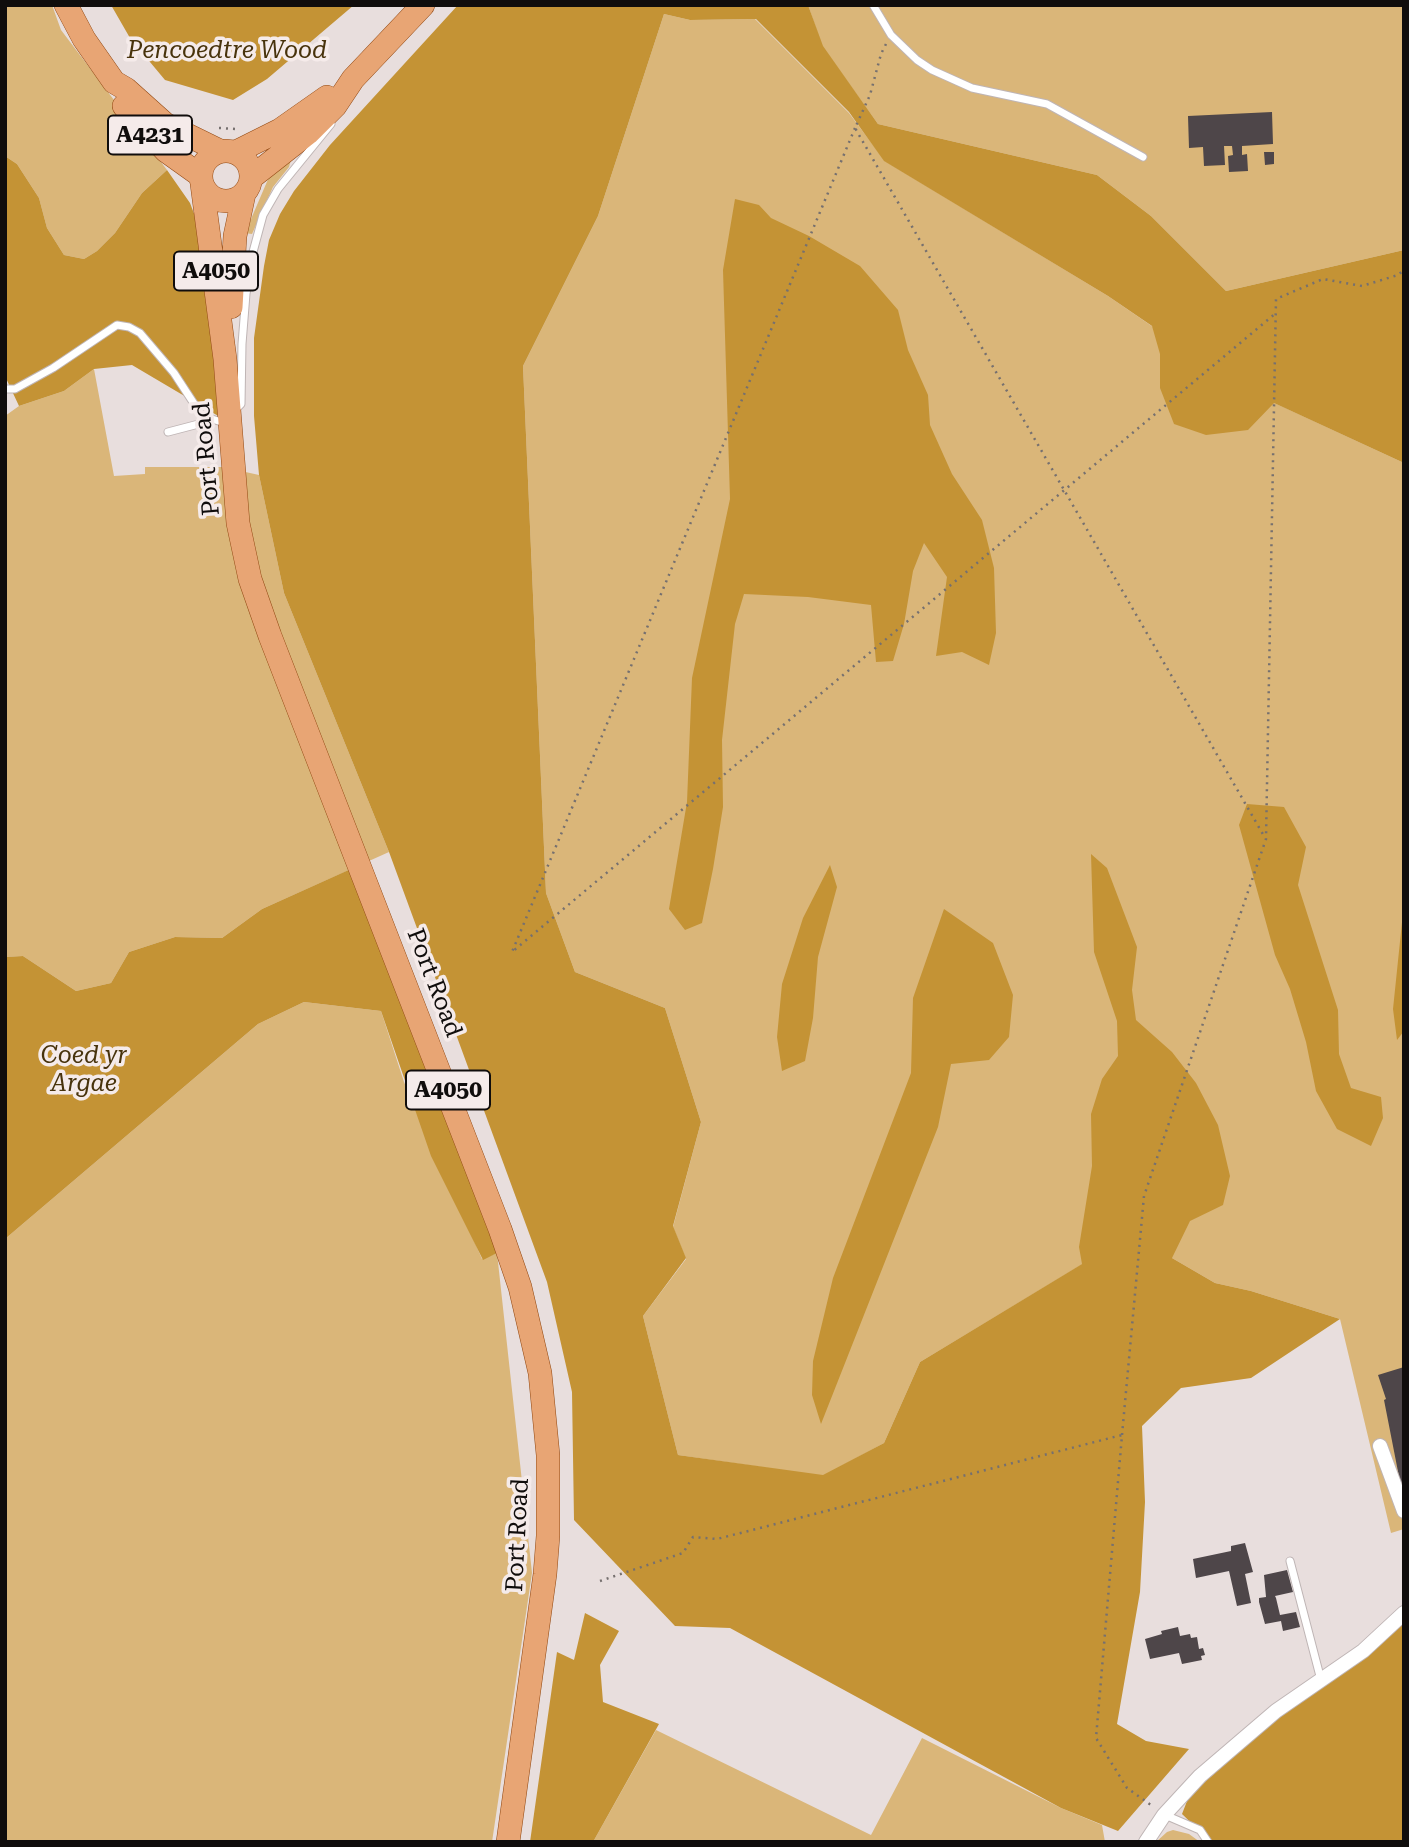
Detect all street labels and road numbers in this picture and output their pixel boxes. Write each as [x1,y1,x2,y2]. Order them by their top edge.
road number: A4231 [108,116,192,154]
road number: A4050 [174,252,258,290]
street label: Port Road [188,401,226,517]
street label: Port Road [400,925,468,1041]
road number: A4050 [406,1070,490,1110]
street label: Port Road [501,1477,535,1593]

